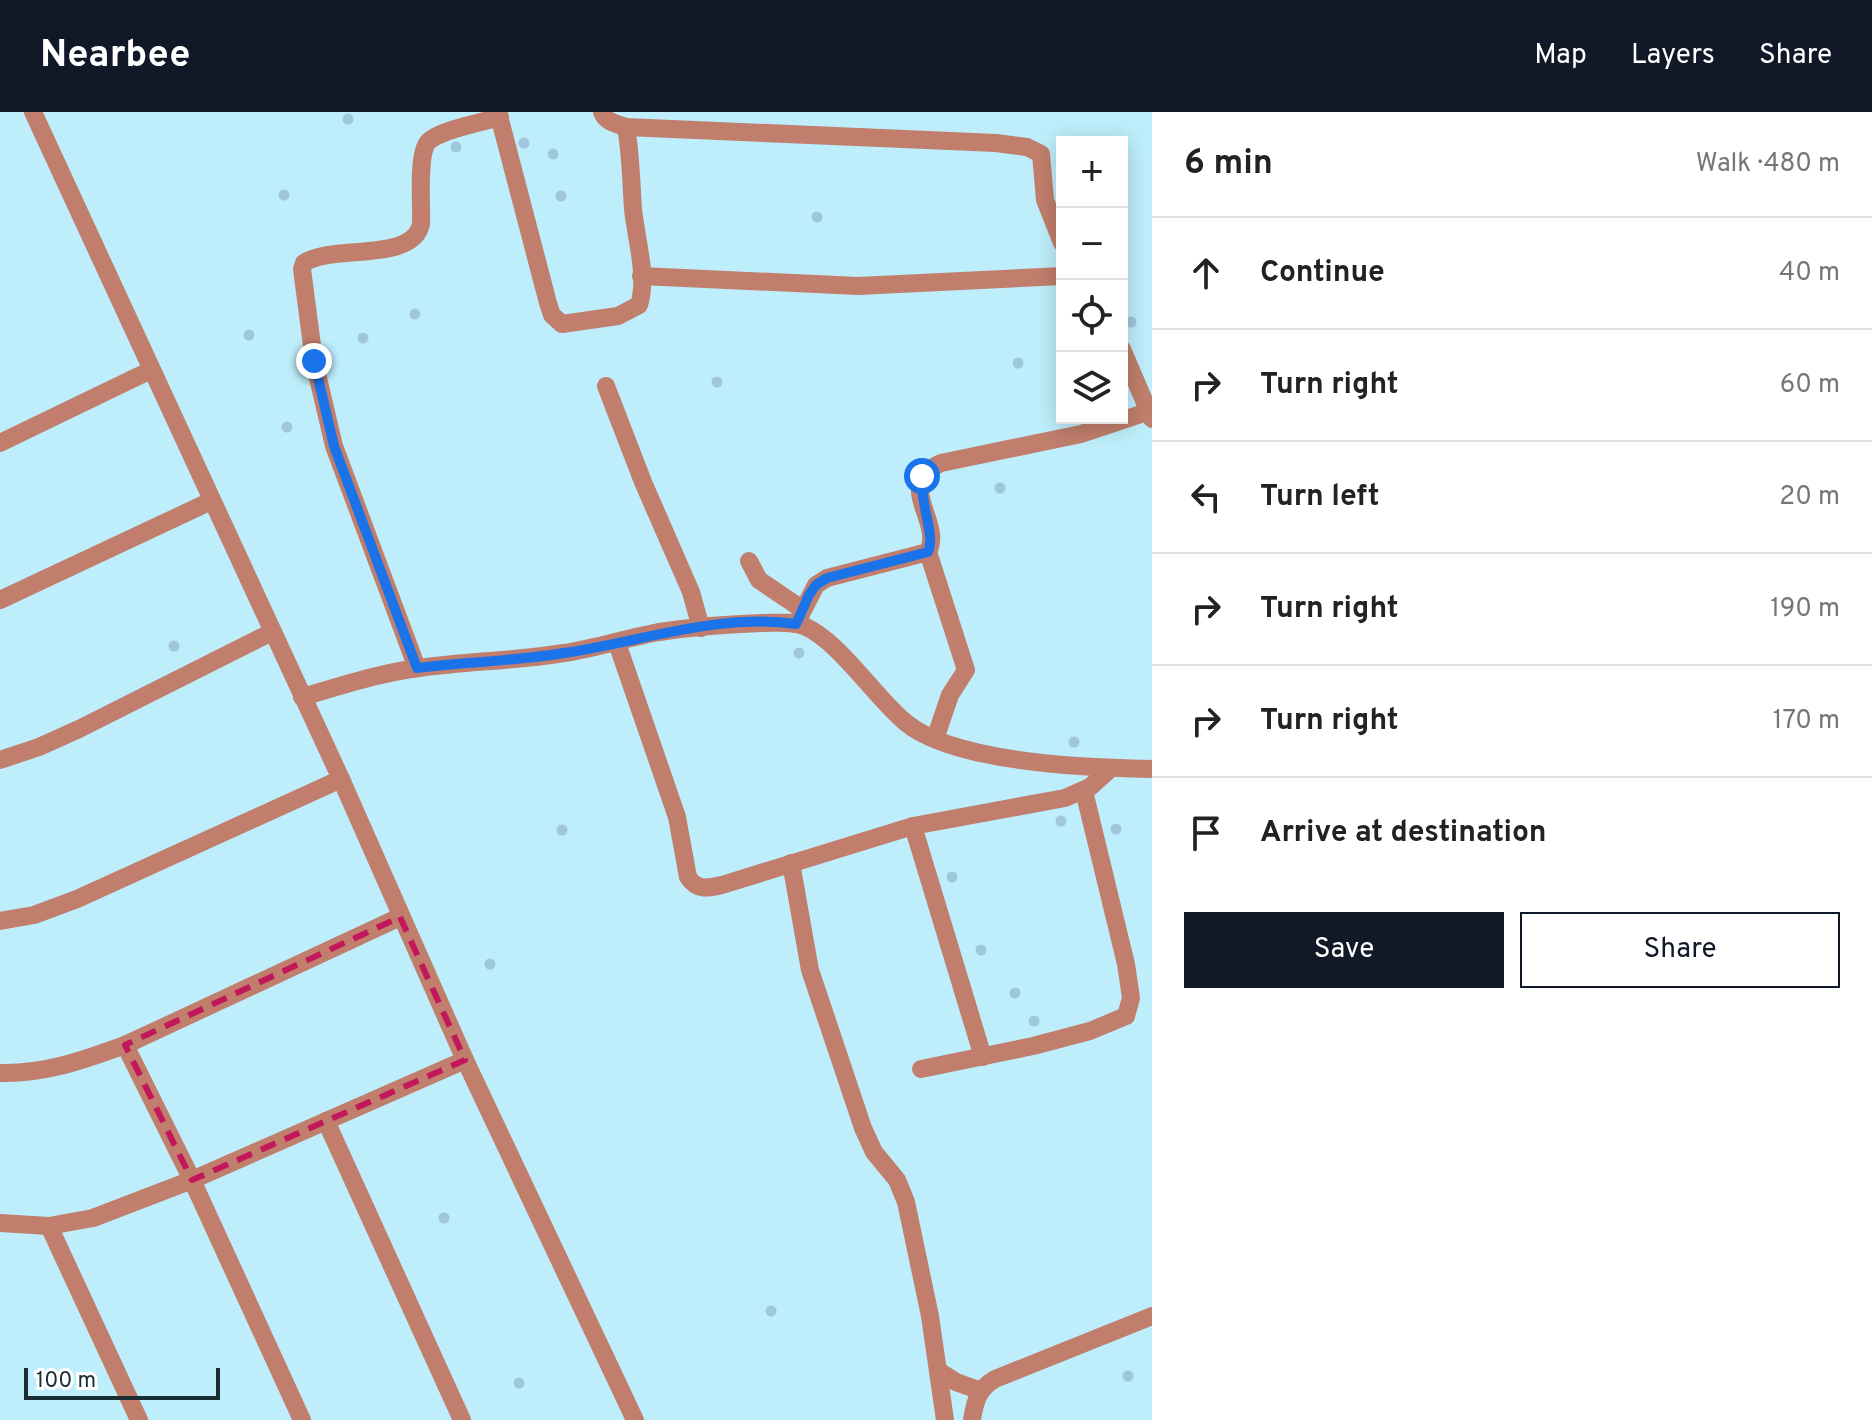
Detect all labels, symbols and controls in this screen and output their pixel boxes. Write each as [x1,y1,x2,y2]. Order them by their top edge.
text: Nearbee [40,32,190,81]
text: Map [1534,38,1587,74]
text: Layers [1631,38,1715,74]
text: Share [1759,38,1832,74]
map controls [1056,136,1128,424]
button: + [1056,136,1128,208]
text: 6 min [1184,143,1273,186]
text: Walk · 480 m [1696,148,1840,181]
button: − [1056,208,1128,280]
icon: ahead [1184,251,1228,295]
text: Continue [1260,255,1385,292]
text: 40 m [1779,257,1840,290]
button: locate [1056,280,1128,352]
route end [296,343,332,379]
button: layers [1056,352,1128,424]
icon: right [1184,363,1228,407]
text: Turn right [1260,367,1398,404]
text: 60 m [1780,369,1840,402]
route start [904,458,940,494]
icon: left [1184,475,1228,519]
text: Turn left [1260,479,1380,516]
text: 20 m [1779,481,1840,514]
icon: right [1184,587,1228,631]
text: Turn right [1260,591,1398,628]
text: 190 m [1770,593,1840,626]
icon: right [1184,699,1228,743]
text: Turn right [1260,703,1398,740]
text: 170 m [1773,705,1840,738]
icon: arrive [1184,811,1228,855]
text: Arrive at destination [1260,815,1546,852]
button: Save [1184,912,1504,988]
button: Share [1520,912,1840,988]
scale bar [24,1364,220,1400]
text: 100 m [36,1368,96,1395]

